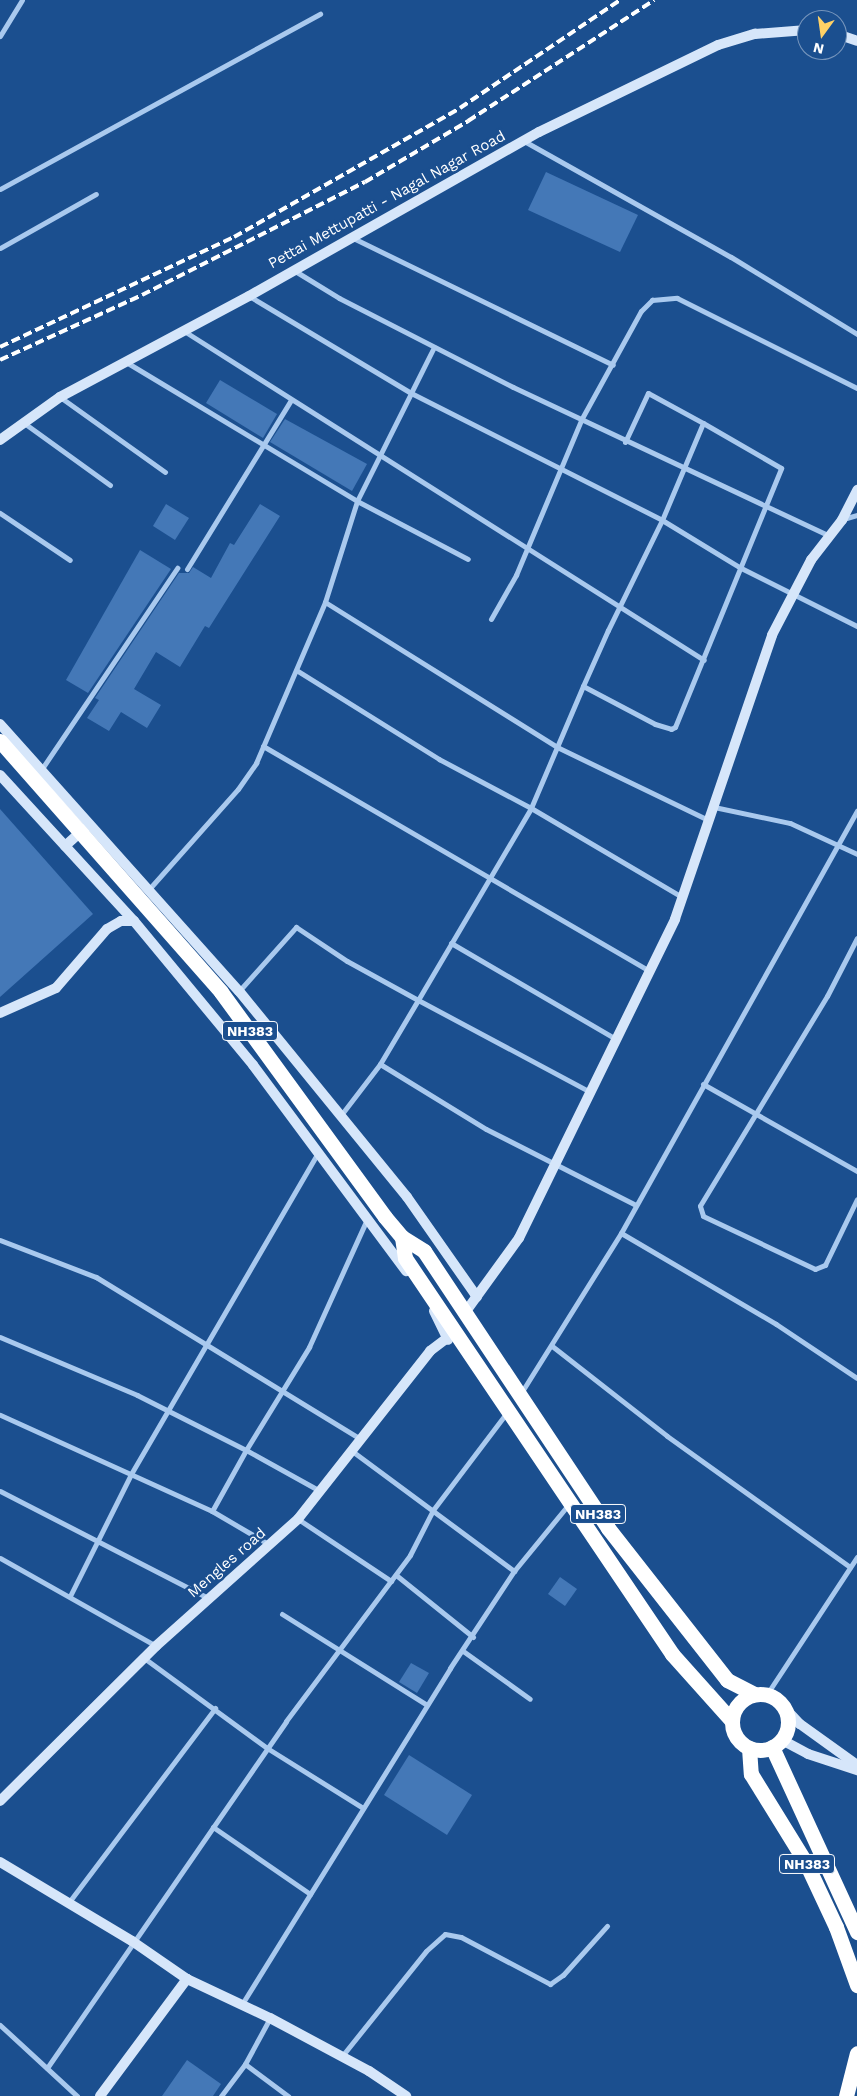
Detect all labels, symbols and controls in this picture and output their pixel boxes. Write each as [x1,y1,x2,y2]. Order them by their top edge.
north arrow [797,10,847,60]
text: N [812,40,826,58]
street label: Pettai Mettupatti - Nagal Nagar Road [265,127,509,273]
road number: NH383 [221,1019,279,1042]
road number: NH383 [569,1502,627,1526]
street label: Mengles road [184,1524,270,1602]
road number: NH383 [778,1852,836,1876]

